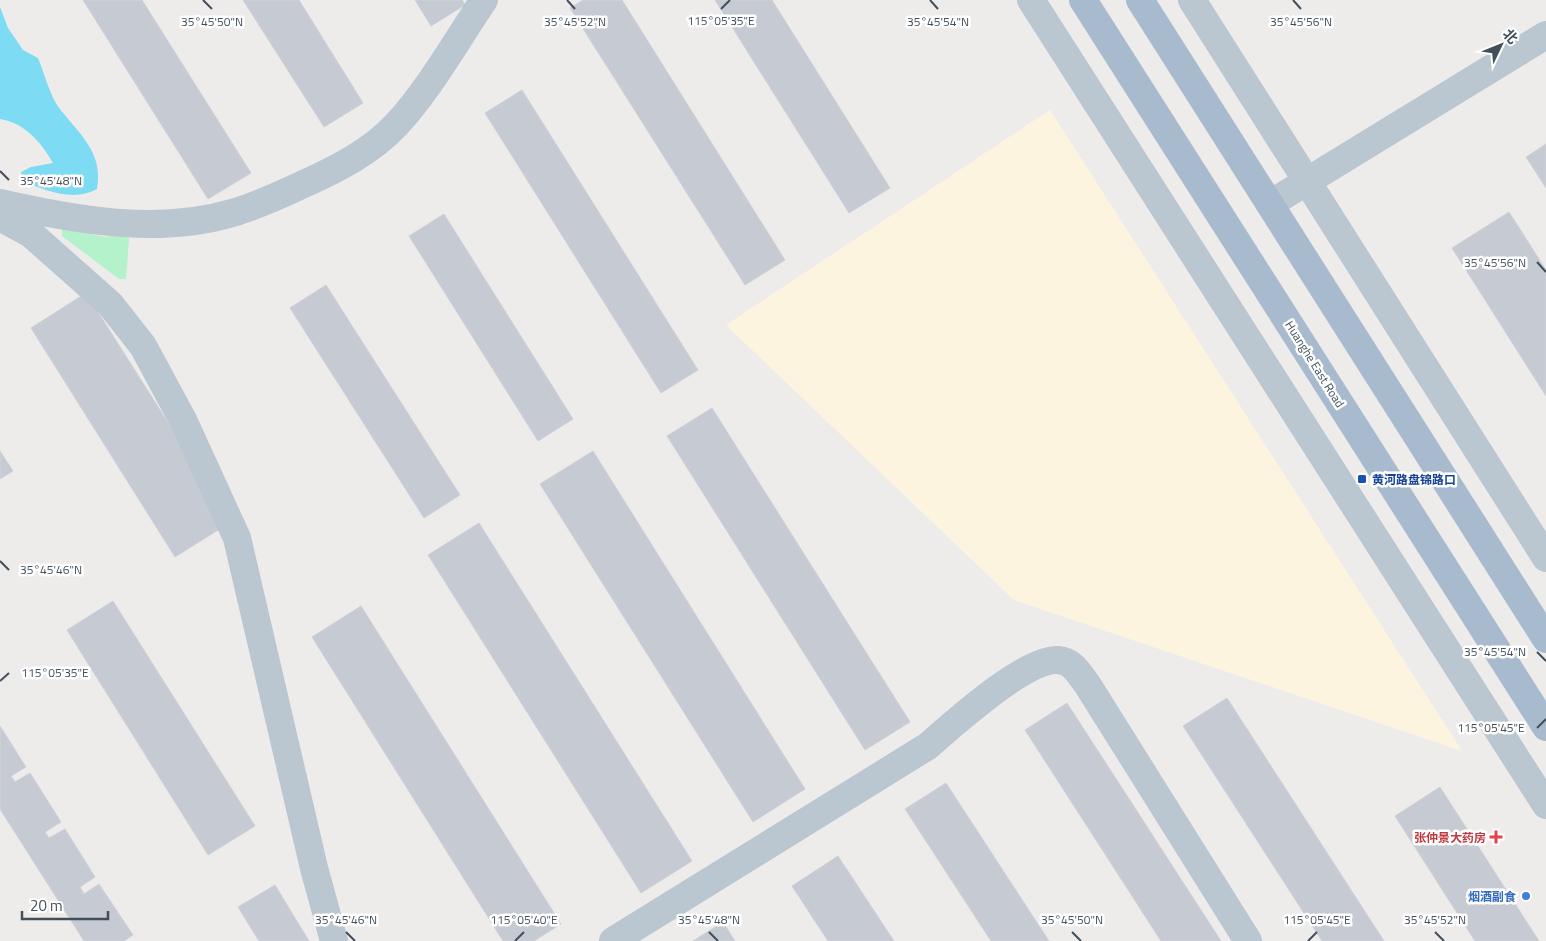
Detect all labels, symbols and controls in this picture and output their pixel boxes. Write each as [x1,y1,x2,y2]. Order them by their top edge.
text: 115°05'35"E [687,11,755,30]
text: 35°45'50"N [181,12,243,31]
text: 35°45'52"N [544,12,606,31]
text: 35°45'54"N [907,12,969,31]
text: 35°45'56"N [1270,12,1332,31]
north arrow [1476,20,1526,70]
text: 北 [1498,24,1523,48]
text: 35°45'48"N [20,171,82,190]
text: 35°45'56"N [1464,253,1526,272]
street label: Huanghe East Road [1281,317,1349,411]
place label: 黄河路盘锦路口 [1372,470,1456,489]
marker: 黄河路盘锦路口 [1356,473,1368,485]
text: 35°45'46"N [20,560,82,579]
text: 35°45'54"N [1464,642,1526,661]
text: 115°05'35"E [21,663,89,682]
text: 115°05'45"E [1457,718,1525,737]
place label: 张仲景大药房 [1414,828,1486,847]
marker: 张仲景大药房 [1490,831,1502,843]
place label: 烟酒副食 [1468,887,1516,906]
scale bar [22,888,109,920]
marker: 烟酒副食 [1520,890,1532,902]
text: 20 m [30,894,63,917]
text: 35°45'46"N [315,910,377,929]
text: 115°05'40"E [490,910,558,929]
text: 35°45'48"N [678,910,740,929]
text: 35°45'50"N [1041,910,1103,929]
text: 115°05'45"E [1283,910,1351,929]
text: 35°45'52"N [1404,910,1466,929]

